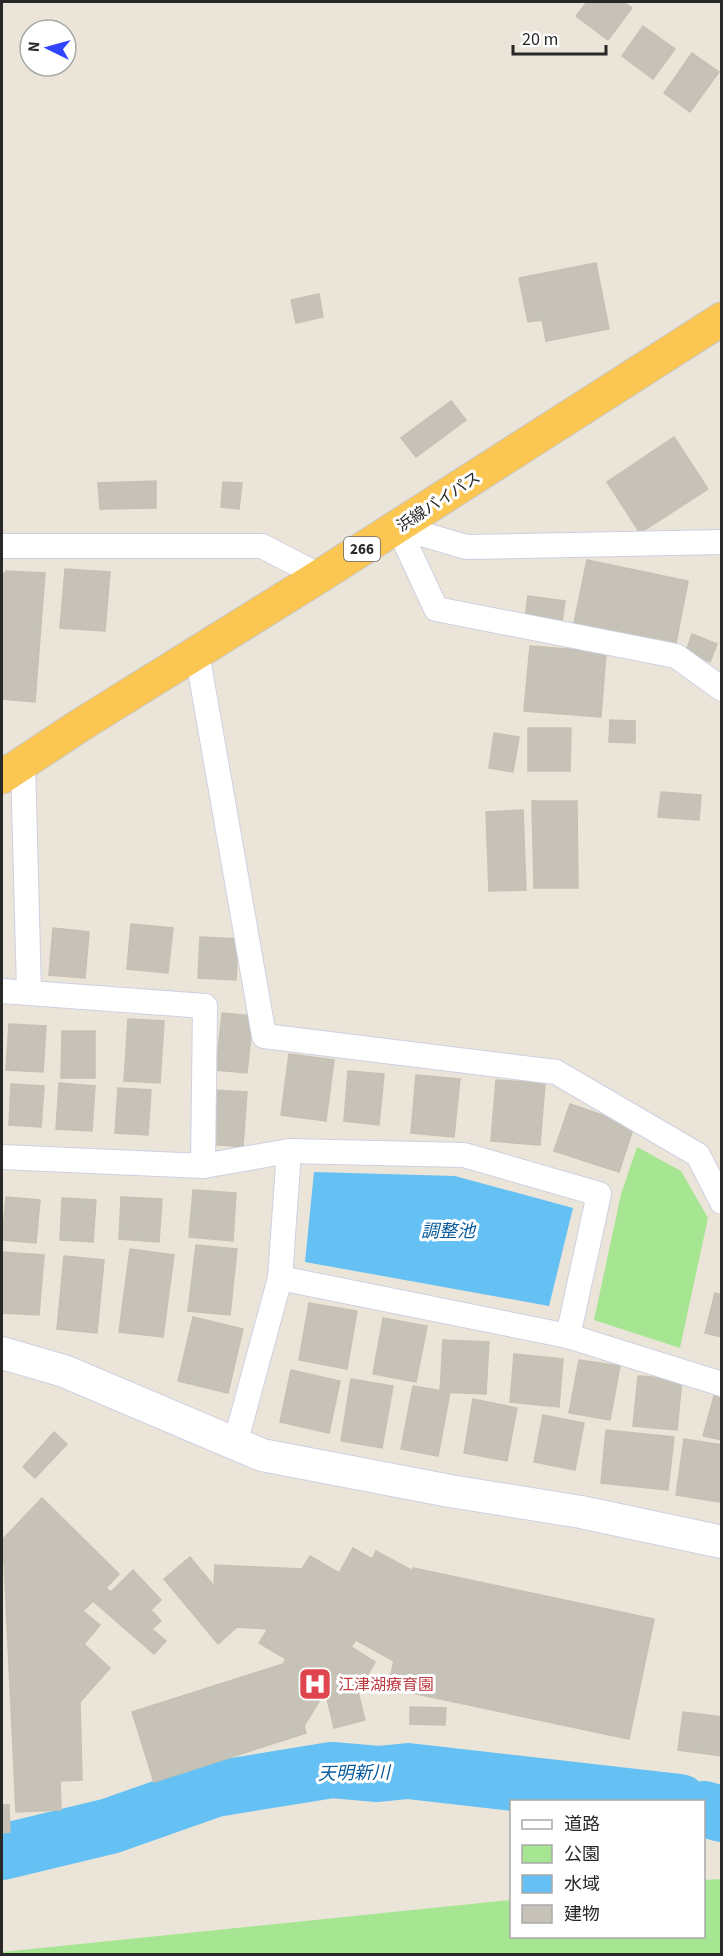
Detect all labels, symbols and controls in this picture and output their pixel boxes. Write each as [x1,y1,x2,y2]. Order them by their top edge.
north arrow [18,18,78,78]
scale bar [513,18,606,56]
text: 20 m [522,27,558,52]
text: N [23,41,45,53]
street label: 浜線バイパス [392,467,485,537]
road number: 266 [344,537,380,561]
water label: 調整池 [421,1219,477,1244]
hospital icon: 江津湖療育園 [297,1666,333,1702]
place label: 江津湖療育園 [338,1674,434,1696]
water label: 天明新川 [318,1760,392,1787]
legend [510,1800,705,1938]
text: 道路 [564,1812,600,1837]
text: 公園 [564,1842,600,1867]
text: 水域 [564,1872,600,1897]
text: 建物 [564,1902,600,1927]

